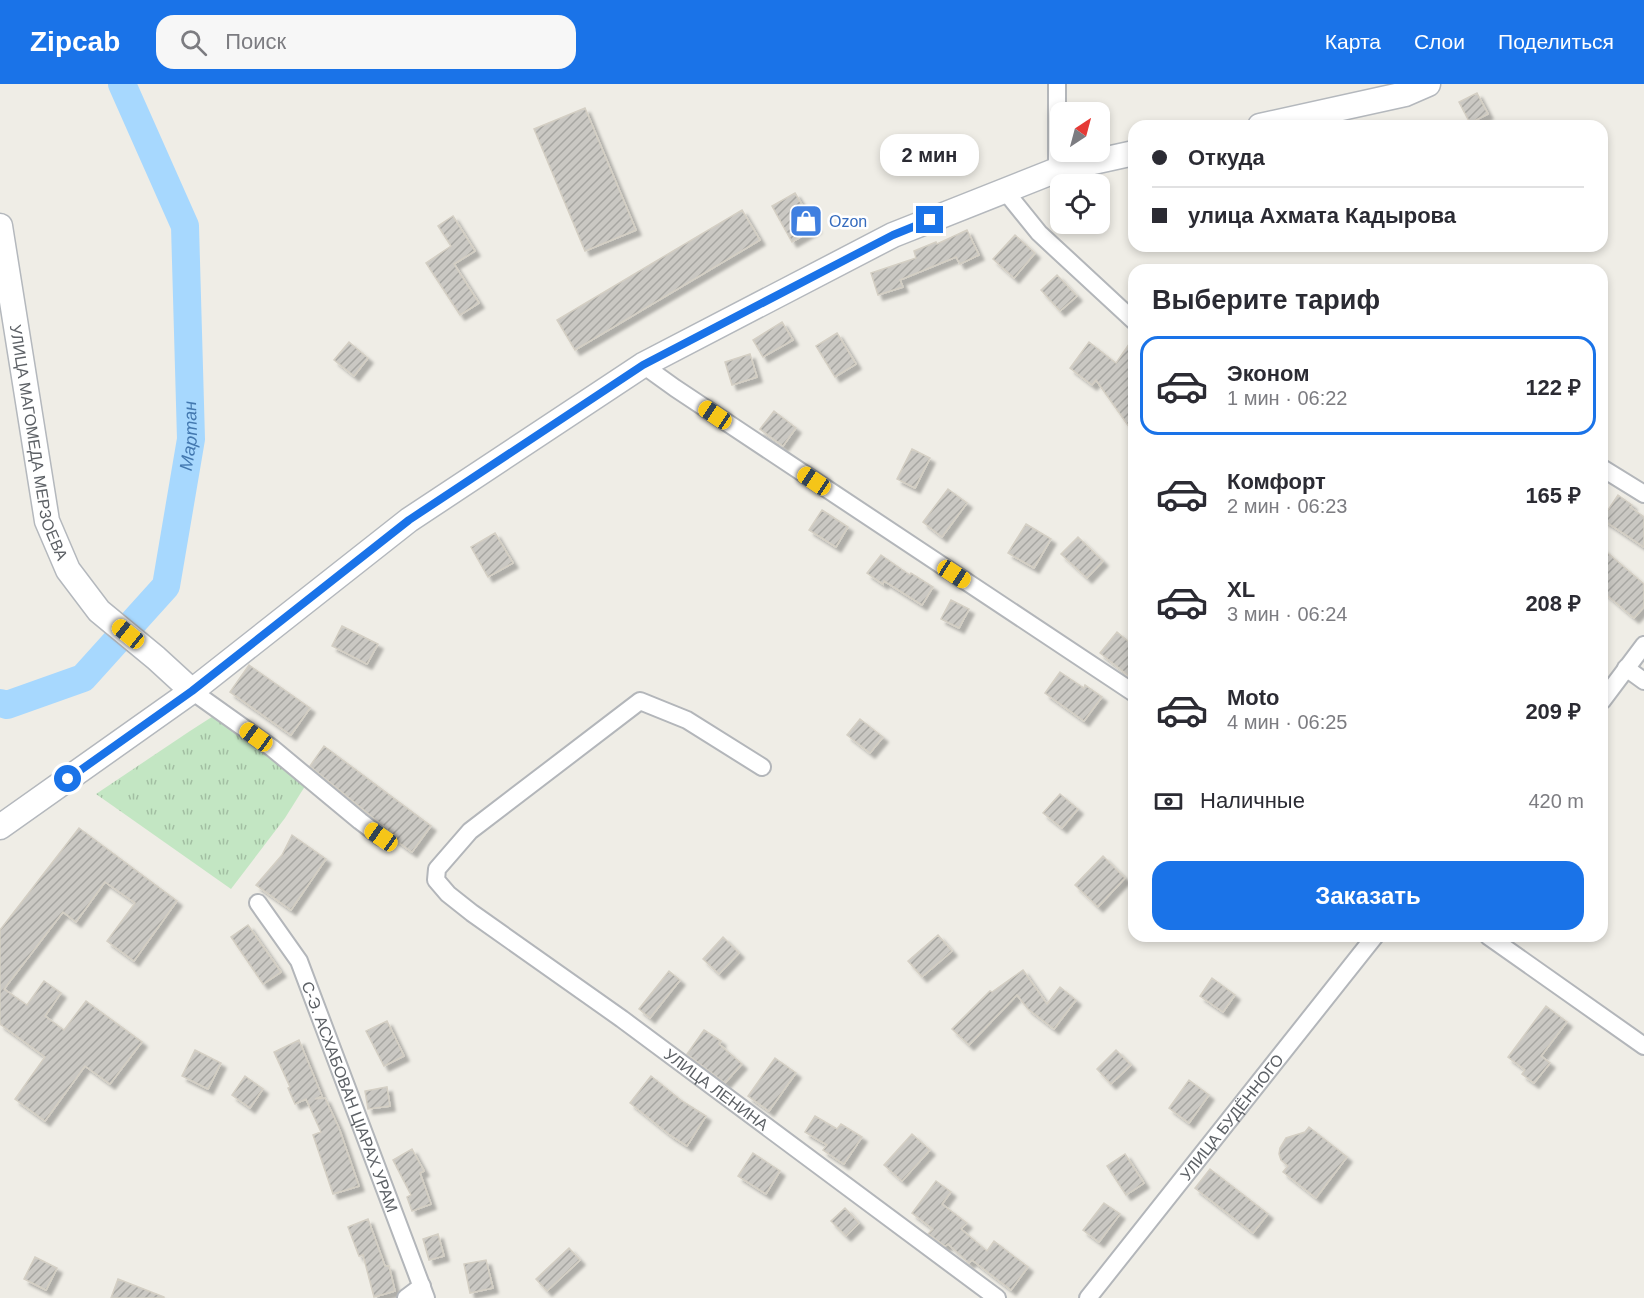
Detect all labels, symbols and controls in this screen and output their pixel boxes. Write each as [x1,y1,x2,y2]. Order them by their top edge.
search box [156,15,576,69]
text: Zipcab [30,26,120,57]
icon: search [177,26,210,59]
text: Поиск [225,29,286,54]
text: Карта [1325,30,1381,53]
text: Слои [1414,30,1465,53]
text: Поделиться [1498,30,1614,53]
north arrow [1050,102,1110,162]
map controls [1050,102,1110,234]
callout: 2 мин [880,133,980,175]
text: 2 мин [902,144,957,166]
text: Откуда [1188,145,1265,170]
button: locate [1050,174,1110,234]
shop icon: Ozon [788,203,824,239]
text: улица Ахмата Кадырова [1188,203,1456,228]
route end [916,206,943,233]
place label: Ozon [829,213,867,230]
text: Выберите тариф [1152,285,1380,315]
street label: УЛИЦА МАГОМЕДА МЕРЗОЕВА [7,323,71,563]
icon: car [1155,359,1209,413]
text: Эконом [1227,361,1310,386]
text: 122 ₽ [1525,375,1581,400]
text: 1 мин · 06:22 [1227,387,1347,409]
car [695,397,735,433]
water label: Мартан [176,401,201,472]
car [794,463,834,499]
icon: car [1155,467,1209,521]
text: Комфорт [1227,469,1326,494]
text: 165 ₽ [1525,483,1581,508]
text: 2 мин · 06:23 [1227,495,1347,517]
car [934,557,974,591]
icon: car [1155,575,1209,629]
text: XL [1227,577,1255,602]
text: 208 ₽ [1525,591,1581,616]
text: 3 мин · 06:24 [1227,603,1347,625]
car [108,616,148,652]
icon: car [1155,683,1209,737]
text: Moto [1227,685,1280,710]
text: 209 ₽ [1525,699,1581,724]
text: 4 мин · 06:25 [1227,711,1347,733]
car [236,719,276,755]
route start [54,765,81,792]
icon: cash [1152,785,1185,818]
text: Наличные [1200,788,1305,813]
text: 420 m [1528,790,1584,812]
car [361,819,401,855]
button: Заказать [1152,861,1584,930]
street label: С-Э. АСХАБОВАН ЦIАРАХ УРАМ [299,979,401,1214]
street label: УЛИЦА ЛЕНИНА [661,1045,772,1134]
street label: УЛИЦА БУДЁННОГО [1177,1051,1286,1183]

